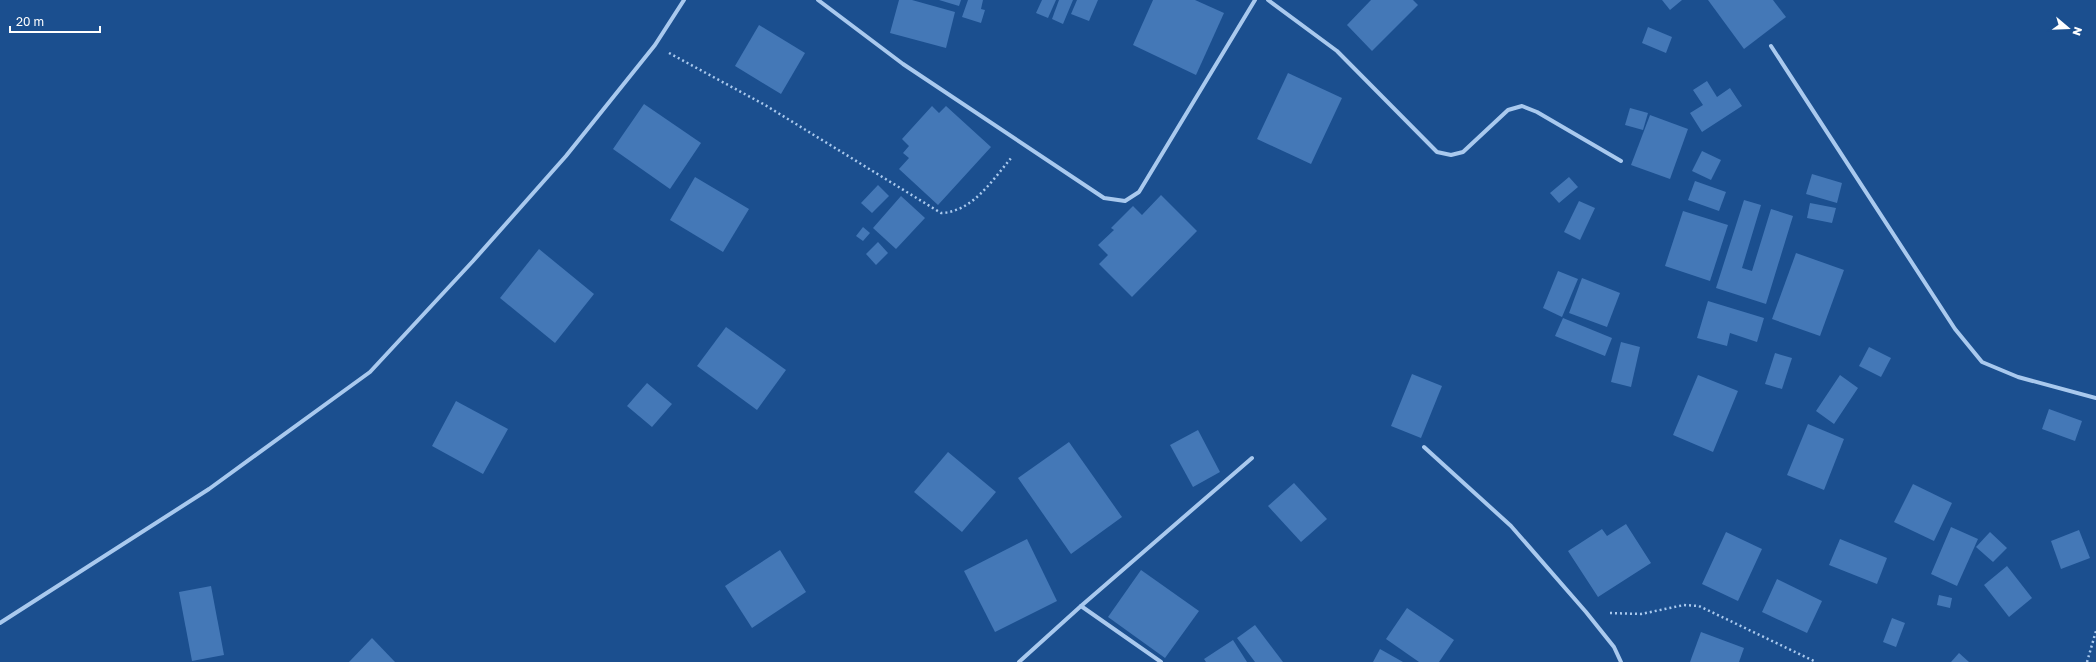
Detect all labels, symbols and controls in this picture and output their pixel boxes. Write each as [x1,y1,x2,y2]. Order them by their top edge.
scale bar [10,8,100,34]
north arrow [2048,8,2088,48]
text: 20 m [16,14,44,29]
text: N [2070,25,2085,37]

